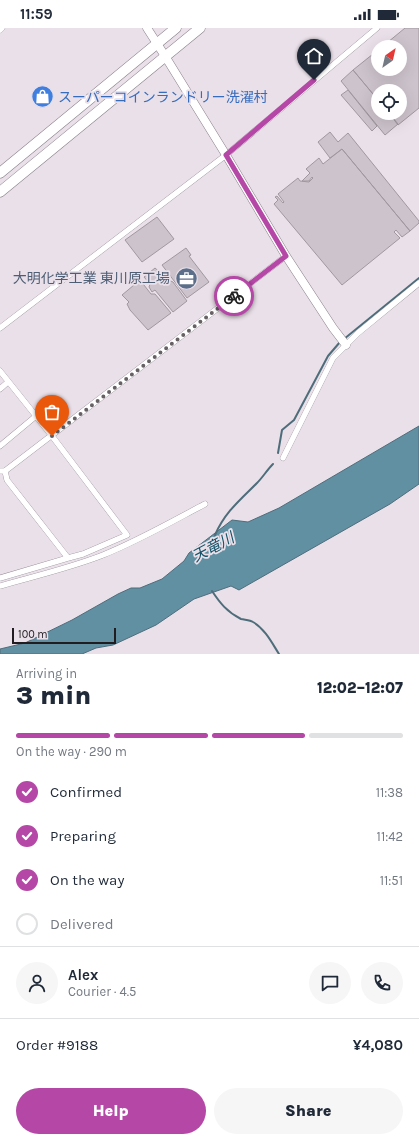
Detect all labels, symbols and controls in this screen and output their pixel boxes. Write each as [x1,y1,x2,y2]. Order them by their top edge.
text: 11:59 [20,5,53,23]
pin [297,39,331,80]
north arrow [371,40,407,76]
map controls [371,40,407,120]
icon: home [303,45,325,67]
shop icon: スーパーコインランドリー洗濯村 [29,84,55,110]
button: locate [371,84,407,120]
place label: スーパーコインランドリー洗濯村 [58,89,268,106]
office icon: 大明化学工業 東川原工場 [173,265,199,291]
place label: 大明化学工業 東川原工場 [13,270,170,287]
courier [214,276,254,316]
icon: bike [223,285,245,307]
pin [35,395,69,436]
icon: bag [41,401,63,423]
water label: 天竜川 [189,528,239,566]
scale bar [12,626,116,645]
text: 100 m [18,628,48,641]
text: Arriving in [16,666,77,681]
text: 12:02–12:07 [317,679,403,697]
text: 3 min [16,680,91,711]
text: On the way · 290 m [16,744,127,759]
icon: check [16,781,38,803]
text: Confirmed [50,783,122,801]
text: 11:38 [376,785,403,800]
icon: check [16,825,38,847]
text: Preparing [50,827,116,845]
text: 11:42 [377,829,403,844]
icon: check [16,869,38,891]
text: On the way [50,871,124,889]
text: 11:51 [380,873,403,888]
text: Delivered [50,915,114,933]
button: person [16,962,58,1004]
button: chat [309,962,351,1004]
button: phone [361,962,403,1004]
text: Alex [68,966,98,984]
text: Courier · 4.5 [68,984,136,999]
text: Order #9188 [16,1036,98,1054]
text: ¥4,080 [353,1036,403,1054]
button: Help [16,1088,206,1134]
button: Share [214,1088,403,1134]

